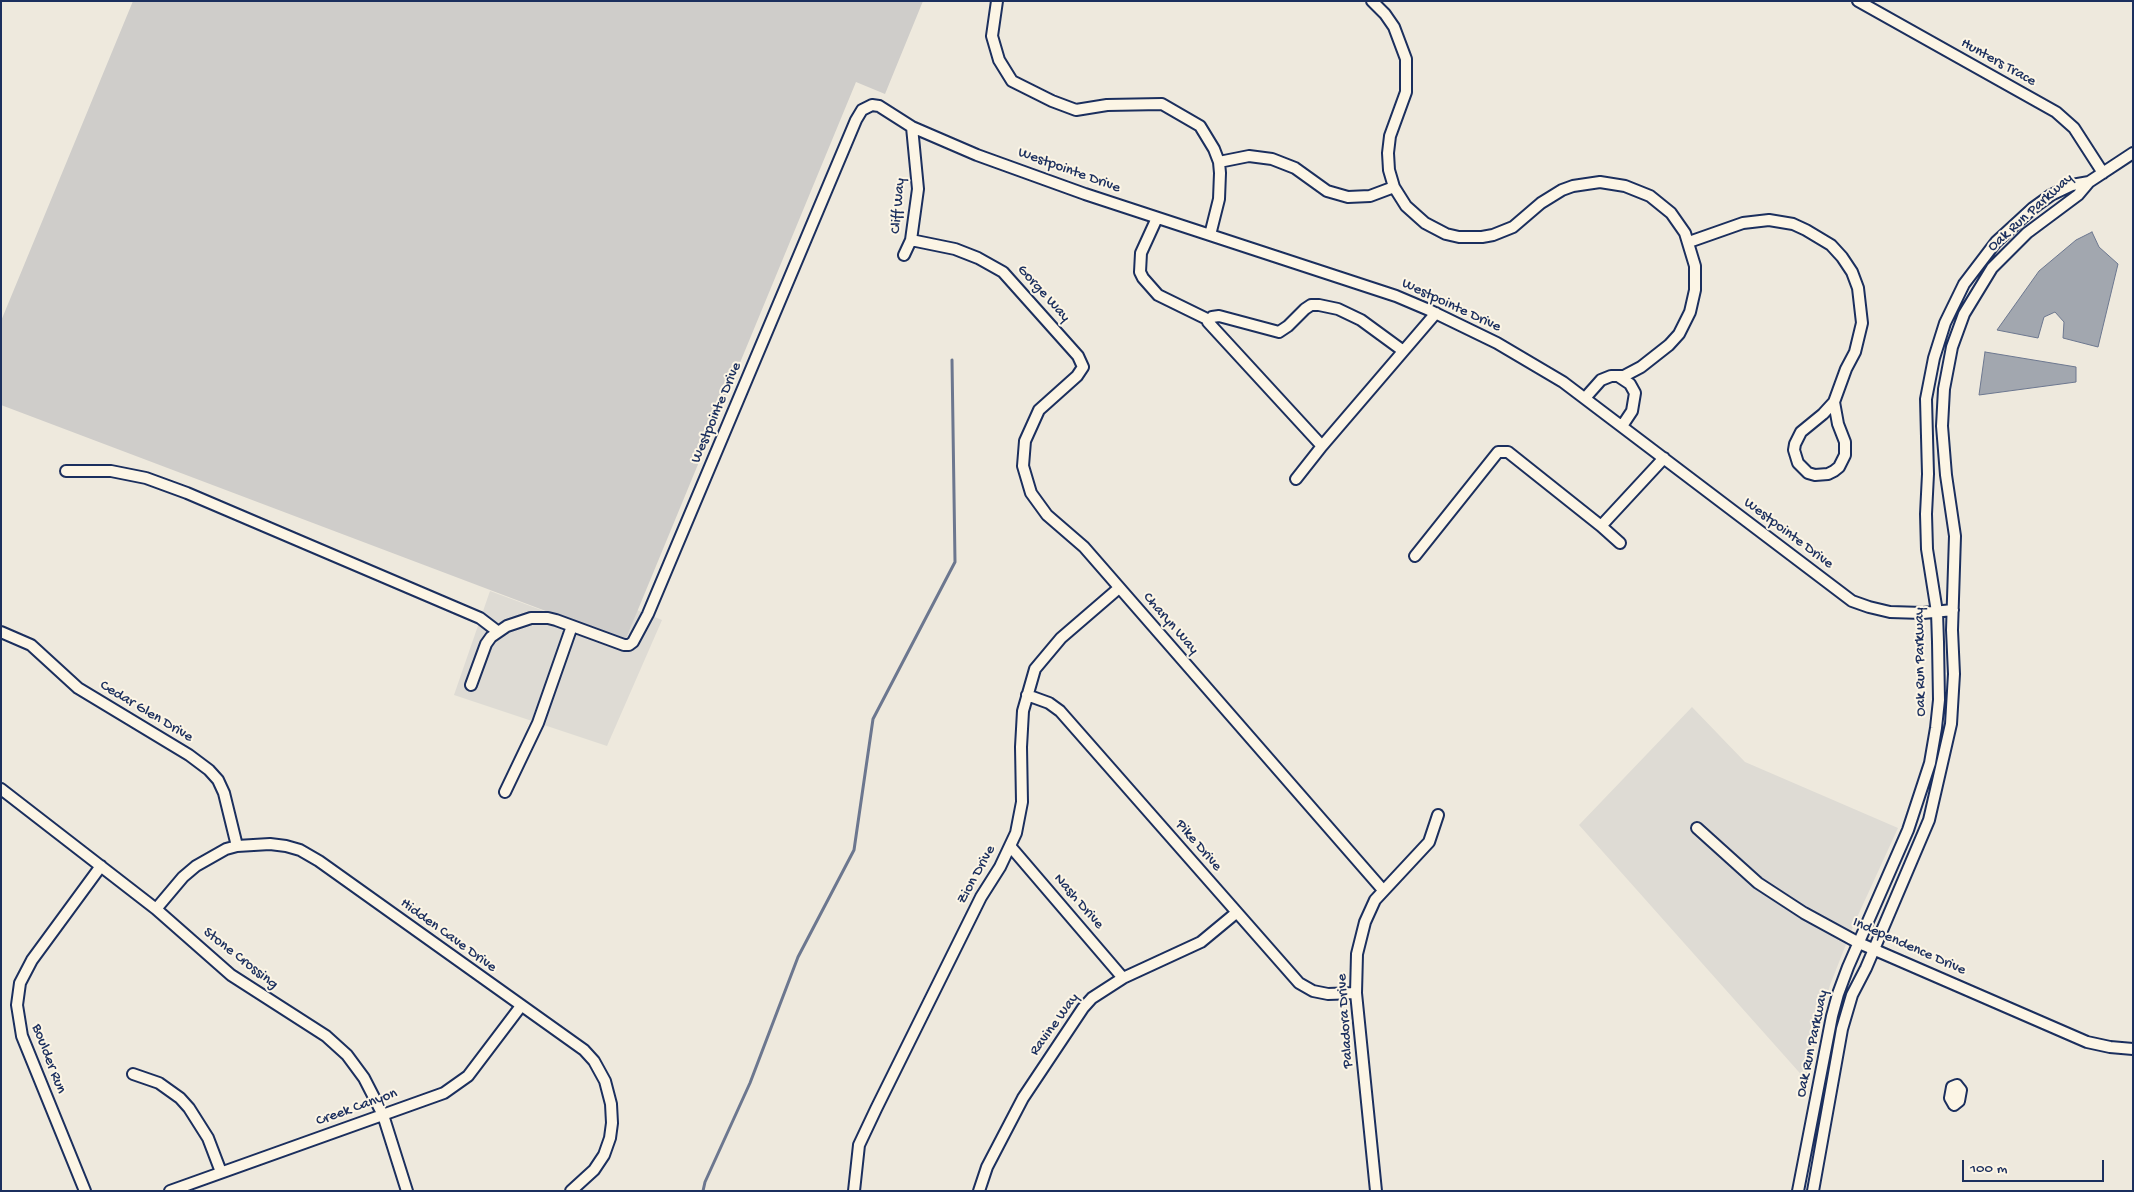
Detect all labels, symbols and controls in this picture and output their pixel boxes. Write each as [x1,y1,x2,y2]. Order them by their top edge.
street label: Hunters Trace [1957,35,2039,91]
street label: Westpointe Drive [1015,144,1123,198]
street label: Oak Run Parkway [1984,170,2078,256]
street label: Cliff Way [888,177,910,235]
street label: Gorge Way [1013,262,1073,326]
street label: Westpointe Drive [1398,275,1504,337]
street label: Westpointe Drive [688,360,746,466]
street label: Westpointe Drive [1740,494,1836,574]
street label: Charyn Way [1138,589,1202,659]
street label: Oak Run Parkway [1911,607,1931,717]
street label: Cedar Glen Drive [96,677,196,747]
street label: Pike Drive [1171,817,1225,875]
street label: Zion Drive [954,843,1000,907]
street label: Nash Drive [1049,870,1107,934]
street label: Hidden Cave Drive [396,895,500,977]
street label: Independence Drive [1849,914,1969,980]
street label: Stone Crossing [199,924,281,994]
street label: Paladora Drive [1334,973,1358,1069]
street label: Oak Run Parkway [1793,989,1833,1099]
street label: Ravine Way [1026,990,1084,1060]
street label: Boulder Run [26,1022,70,1096]
street label: Creek Canyon [314,1085,400,1131]
scale bar [1964,1150,2106,1182]
text: 100 m [1970,1160,2007,1178]

